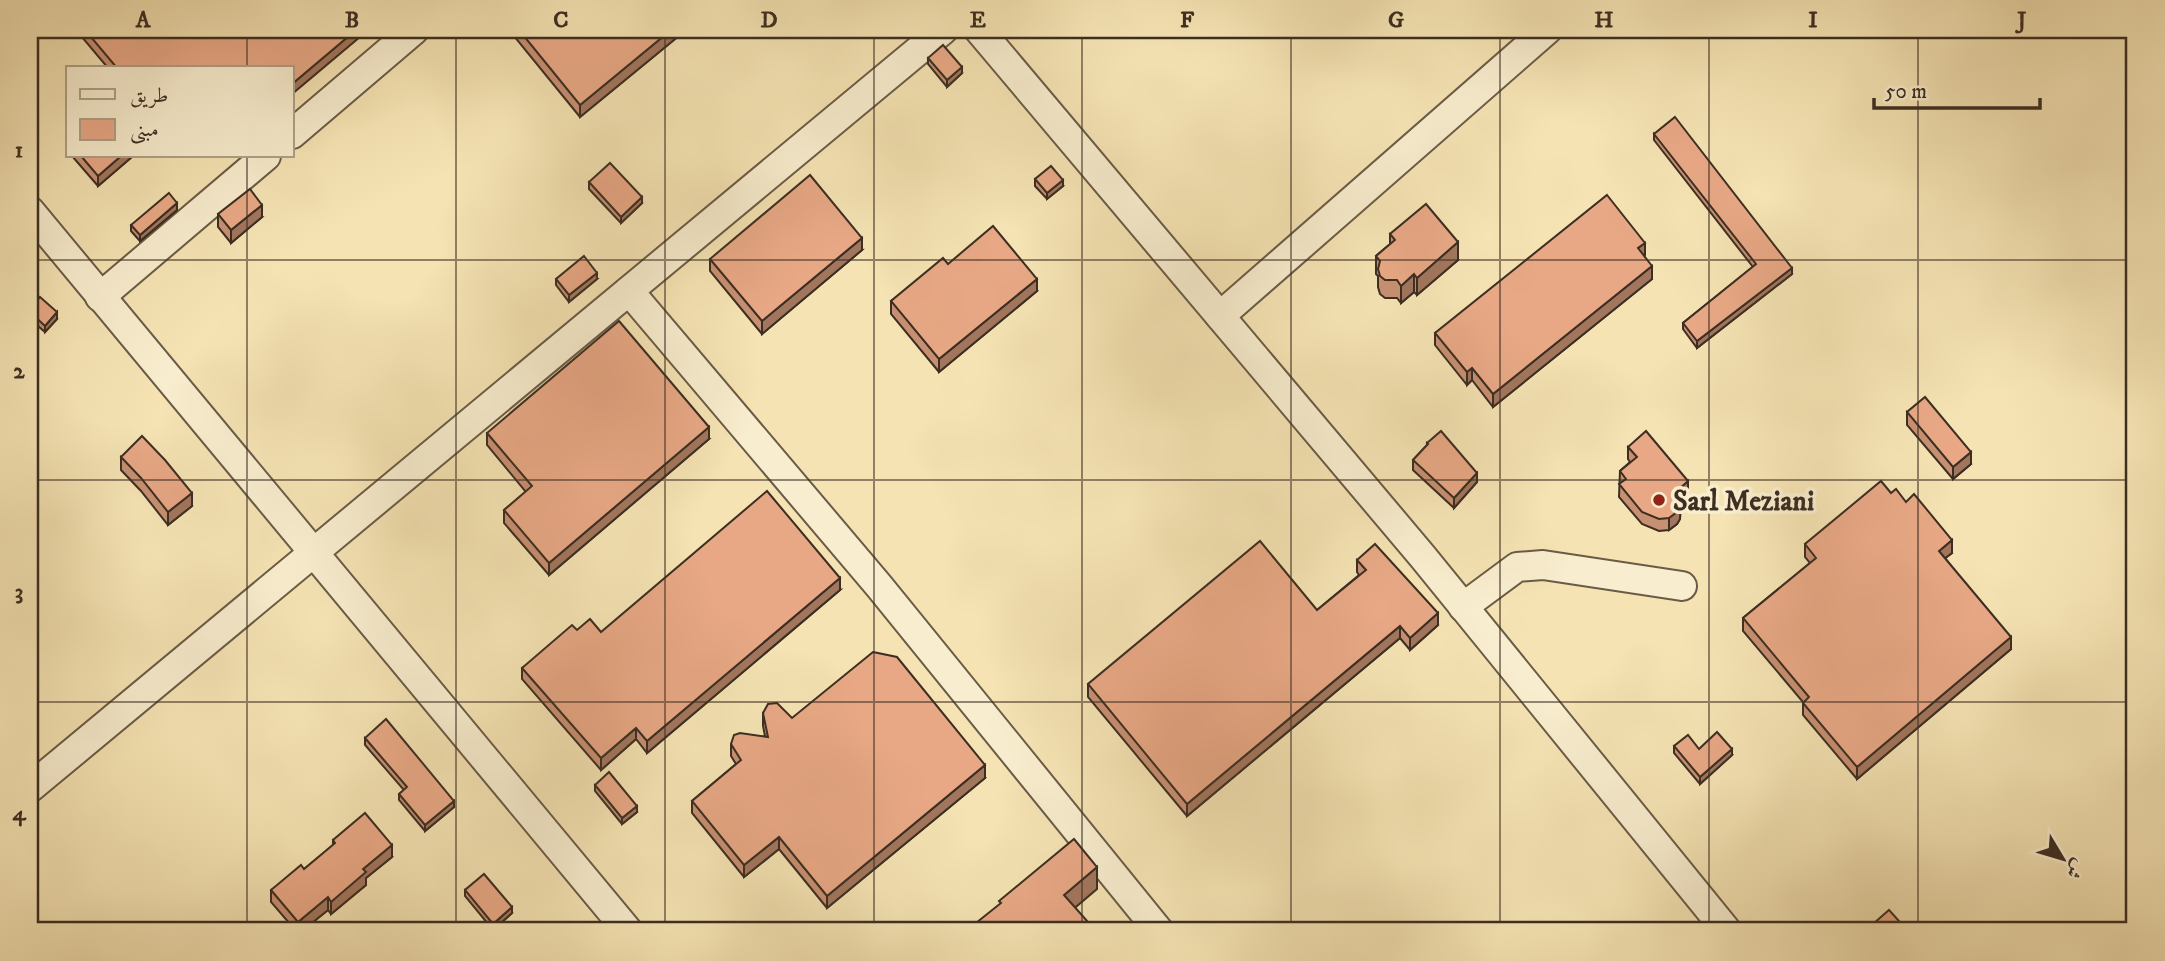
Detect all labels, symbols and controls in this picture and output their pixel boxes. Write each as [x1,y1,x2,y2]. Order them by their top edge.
text: A [135,6,152,35]
text: B [345,6,359,35]
text: C [553,6,569,35]
text: D [760,6,778,35]
text: E [970,6,986,35]
text: F [1180,6,1195,35]
text: G [1388,6,1404,35]
text: H [1594,6,1614,35]
text: I [1808,6,1818,35]
text: J [2014,6,2027,35]
legend [66,66,294,158]
scale bar [1874,66,2041,110]
text: 50 m [1885,79,1927,105]
text: طريق [130,83,168,109]
text: مبنى [130,117,159,144]
text: 1 [15,136,23,165]
text: 2 [13,357,25,386]
place label: Sarl Meziani [1673,484,1814,519]
marker: Sarl Meziani [1651,492,1667,508]
text: 3 [15,578,23,607]
text: 4 [12,799,27,828]
north arrow [2028,824,2098,894]
text: ش [2060,854,2090,883]

